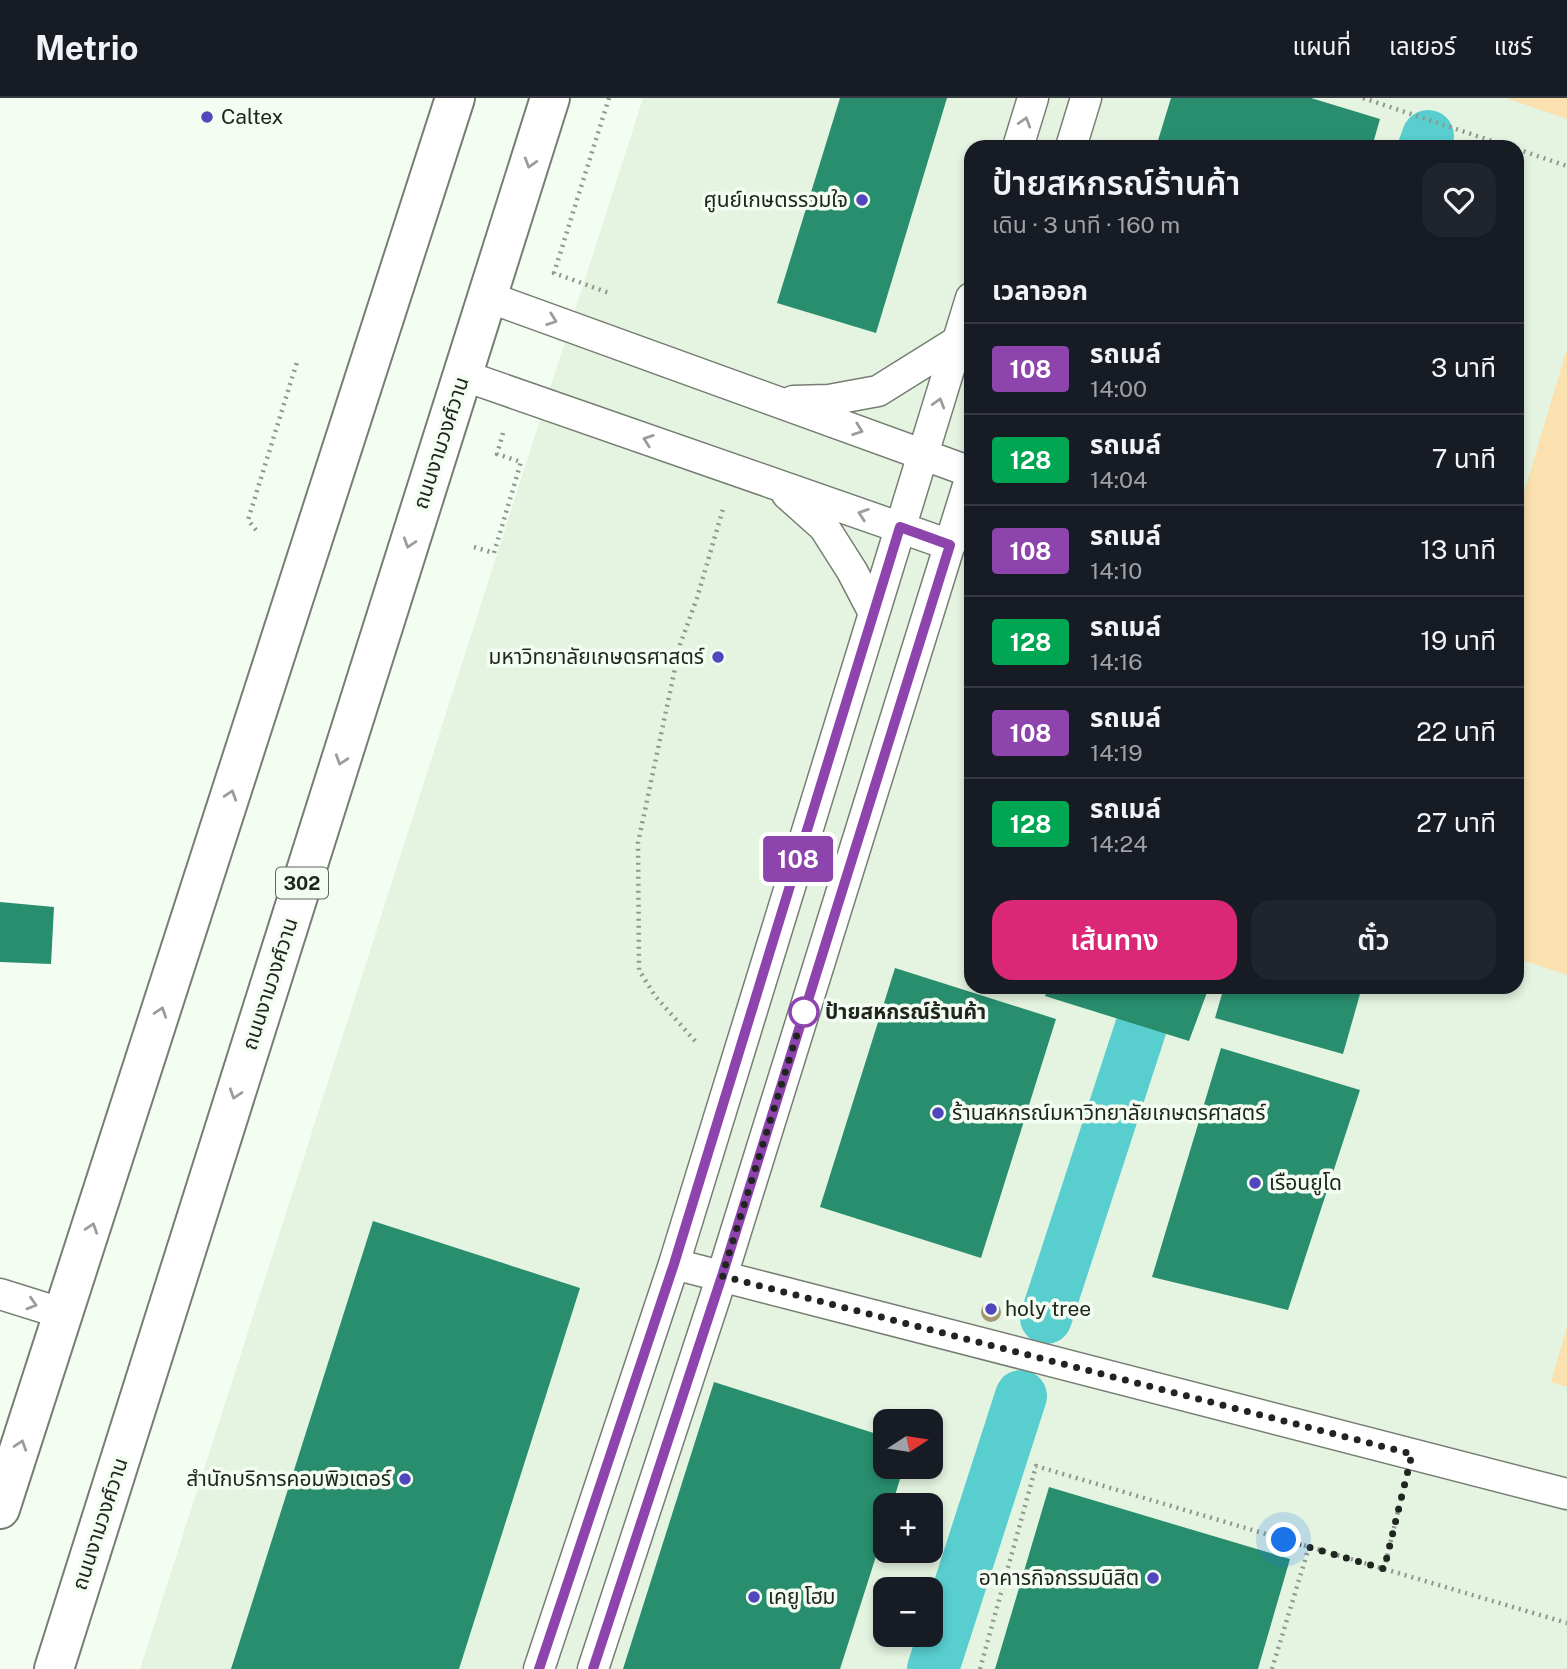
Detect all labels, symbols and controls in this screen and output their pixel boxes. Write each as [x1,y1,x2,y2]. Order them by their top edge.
text: Metrio [35,29,138,67]
text: แผนที่ [1293,32,1351,60]
text: เลเยอร์ [1389,32,1456,60]
text: แชร์ [1494,32,1532,60]
place label: Caltex [221,104,284,129]
marker: Caltex [199,109,215,125]
one-way arrow [1017,117,1032,129]
one-way arrow [523,157,538,169]
button: heart [1422,163,1496,237]
text: ป้ายสหกรณ์ร้านค้า [992,164,1241,202]
place label: ศูนย์เกษตรรวมใจ [704,187,848,213]
marker: ศูนย์เกษตรรวมใจ [854,192,870,208]
text: เดิน · 3 นาที · 160 m [992,211,1180,238]
text: เวลาออก [992,275,1088,306]
one-way arrow [545,312,557,326]
text: รถเมล์ [1090,338,1161,369]
text: 3 นาที [1431,352,1496,383]
text: 108 [1010,355,1051,383]
street label: ถนนงามวงศ์วาน [407,374,474,512]
text: 14:00 [1090,375,1147,402]
one-way arrow [930,397,945,409]
one-way arrow [852,422,864,436]
text: รถเมล์ [1090,429,1161,460]
one-way arrow [642,434,654,448]
text: 7 นาที [1432,443,1496,474]
text: 128 [1010,446,1051,474]
text: 14:04 [1090,466,1148,493]
one-way arrow [857,508,869,522]
text: รถเมล์ [1090,520,1161,551]
text: 13 นาที [1420,534,1496,565]
one-way arrow [403,537,417,549]
text: 108 [1010,537,1051,565]
text: 14:10 [1090,557,1142,584]
text: รถเมล์ [1090,611,1161,642]
text: 19 นาที [1421,625,1496,656]
text: 128 [1010,628,1051,656]
place label: มหาวิทยาลัยเกษตรศาสตร์ [488,644,705,669]
text: 14:16 [1090,648,1143,675]
marker: มหาวิทยาลัยเกษตรศาสตร์ [710,649,726,665]
text: รถเมล์ [1090,702,1161,733]
text: 22 นาที [1416,716,1496,747]
text: 108 [1010,719,1051,747]
text: 14:19 [1090,739,1143,766]
one-way arrow [334,754,349,766]
one-way arrow [223,789,237,802]
text: รถเมล์ [1090,793,1161,824]
text: 27 นาที [1416,807,1496,838]
text: 128 [1010,810,1051,838]
text: 14:24 [1090,830,1148,857]
line badge: 108 [758,836,838,882]
text: 108 [777,845,819,873]
road number: 302 [276,868,328,898]
button: เส้นทาง [992,900,1237,980]
button: ตั๋ว [1251,900,1496,980]
street label: ถนนงามวงศ์วาน [236,915,303,1053]
marker: ป้ายสหกรณ์ร้านค้า [789,997,819,1027]
place label: ป้ายสหกรณ์ร้านค้า [825,999,986,1024]
one-way arrow [153,1006,168,1018]
one-way arrow [229,1088,244,1100]
place label: ร้านสหกรณ์มหาวิทยาลัยเกษตรศาสตร์ [952,1100,1266,1125]
marker: ร้านสหกรณ์มหาวิทยาลัยเกษตรศาสตร์ [930,1105,946,1121]
place label: เรือนยูโด [1269,1170,1342,1196]
marker: เรือนยูโด [1247,1175,1263,1191]
one-way arrow [83,1223,98,1235]
one-way arrow [26,1295,38,1310]
place label: holy tree [1005,1296,1091,1321]
marker: holy tree [983,1301,999,1317]
north arrow [873,1409,943,1479]
map controls [873,1409,943,1647]
one-way arrow [13,1439,27,1451]
street label: ถนนงามวงศ์วาน [66,1455,133,1593]
place label: สำนักบริการคอมพิวเตอร์ [186,1466,392,1491]
marker: สำนักบริการคอมพิวเตอร์ [397,1471,413,1487]
button: + [873,1493,943,1563]
your location [1266,1522,1301,1557]
place label: อาคารกิจกรรมนิสิต [979,1565,1139,1590]
marker: อาคารกิจกรรมนิสิต [1145,1570,1161,1586]
button: − [873,1577,943,1647]
place label: เคยู โฮม [768,1584,835,1610]
marker: เคยู โฮม [746,1589,762,1605]

